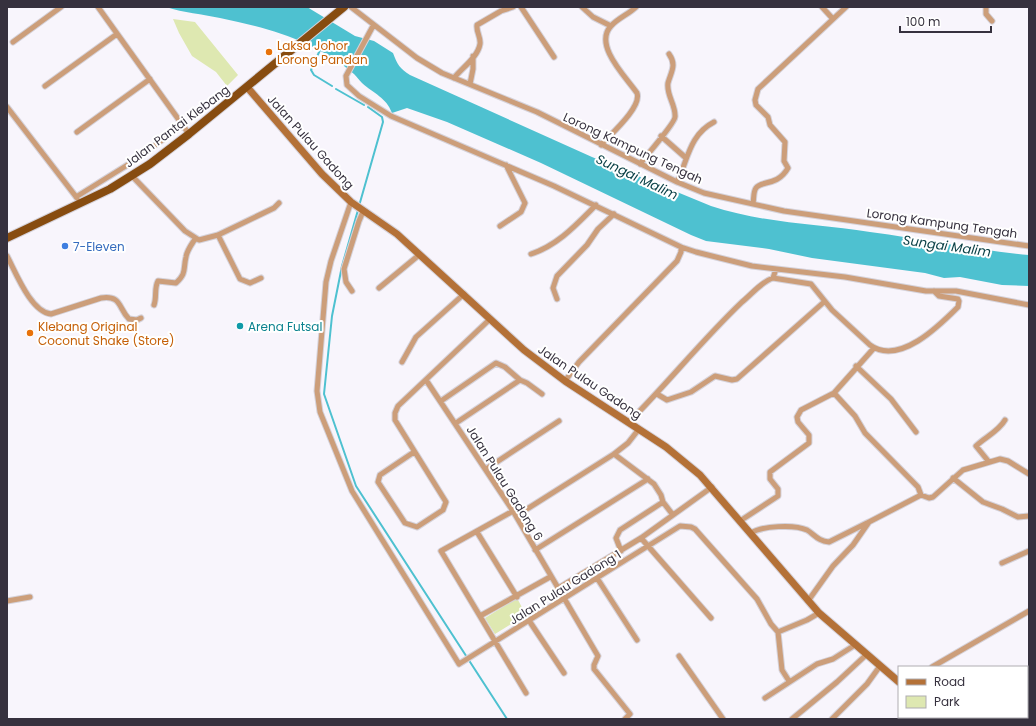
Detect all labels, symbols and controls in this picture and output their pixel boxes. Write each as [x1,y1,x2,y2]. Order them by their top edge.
scale bar [900,8,991,34]
text: 100 m [906,13,940,30]
place label: Laksa Johor Lorong Pandan [277,37,368,68]
marker: Laksa Johor Lorong Pandan [264,47,274,57]
street label: Jalan Pantai Klebang [121,81,233,171]
street label: Jalan Pulau Gadong [264,91,358,193]
street label: Lorong Kampung Tengah [561,108,705,188]
water label: Sungai Malim [593,150,681,204]
street label: Lorong Kampung Tengah [866,204,1018,242]
water label: Sungai Malim [902,230,992,262]
place label: 7-Eleven [73,238,125,255]
marker: 7-Eleven [60,241,70,251]
place label: Klebang Original Coconut Shake (Store) [38,318,174,349]
place label: Arena Futsal [248,318,322,335]
marker: Arena Futsal [235,321,245,331]
marker: Klebang Original Coconut Shake (Store) [25,328,35,338]
street label: Jalan Pulau Gadong [535,341,645,423]
street label: Jalan Pulau Gadong 6 [463,422,547,544]
street label: Jalan Pulau Gadong 1 [506,546,624,628]
legend [898,666,1028,718]
text: Road [934,673,965,690]
text: Park [934,693,961,710]

